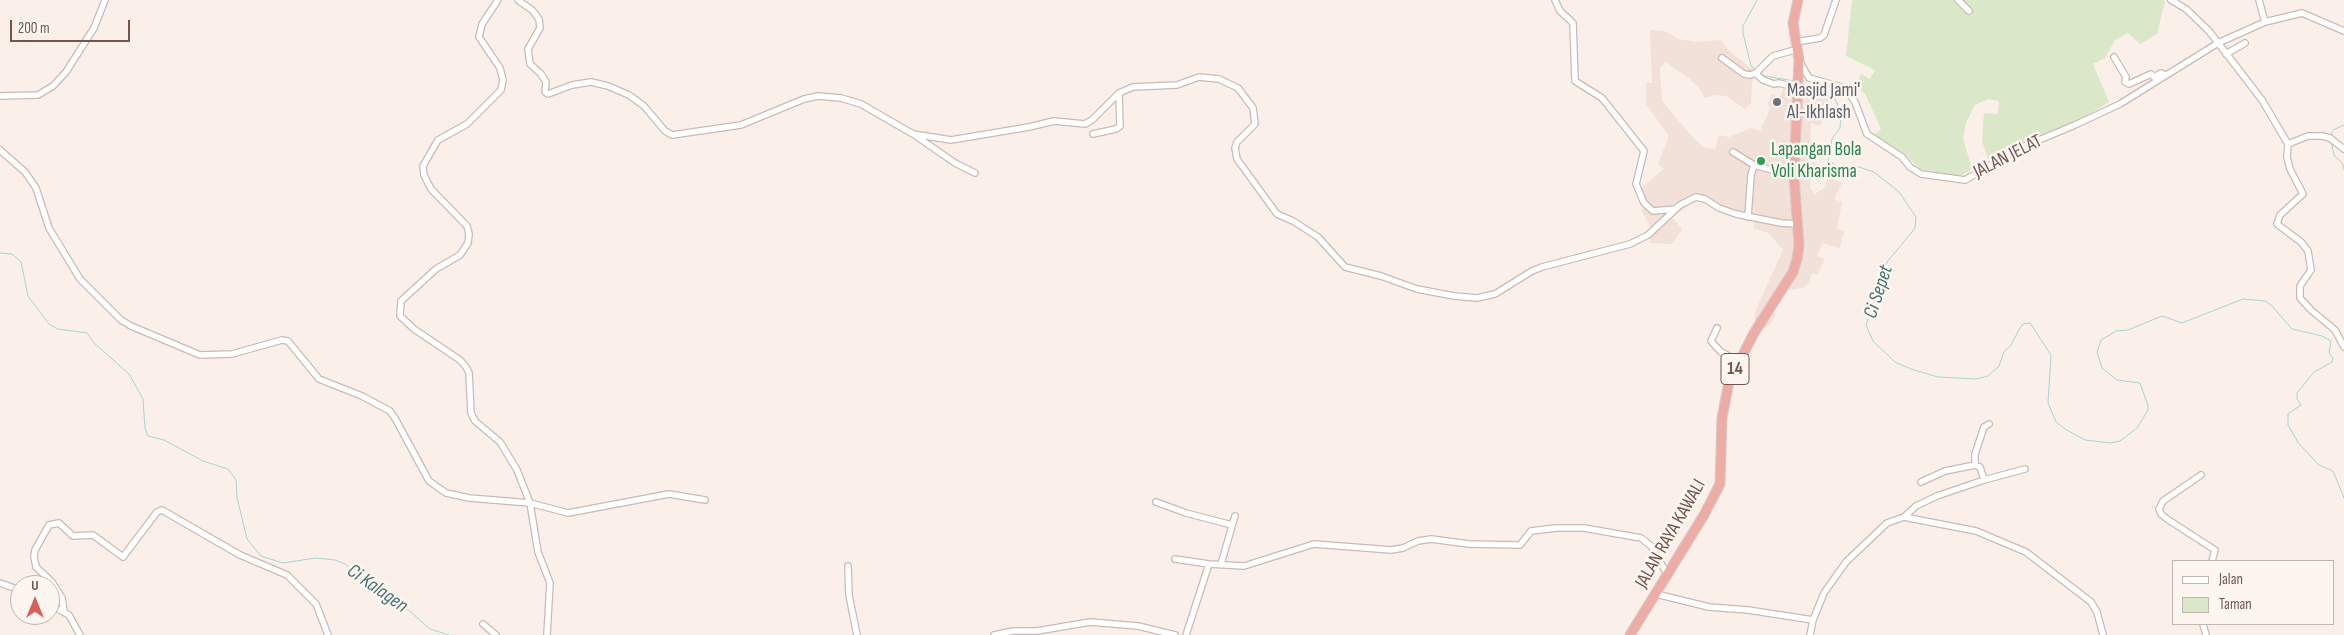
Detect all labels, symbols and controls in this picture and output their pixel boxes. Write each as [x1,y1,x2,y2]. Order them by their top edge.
scale bar [12,10,132,42]
text: 200 m [18,19,50,38]
place label: Masjid Jami' Al-Ikhlash [1787,80,1860,124]
marker: Masjid Jami' Al-Ikhlash [1771,96,1783,108]
street label: JALAN JELAT [1970,130,2046,184]
place label: Lapangan Bola Voli Kharisma [1771,139,1862,183]
marker: Lapangan Bola Voli Kharisma [1755,155,1767,167]
water label: Ci Sepet [1859,262,1899,322]
road number: 14 [1721,354,1749,384]
street label: JALAN RAYA KAWALI [1631,476,1711,592]
water label: Ci Kalagen [342,559,412,619]
legend [2172,560,2334,625]
text: Jalan [2219,570,2243,589]
north arrow [10,575,60,625]
text: U [31,577,39,594]
text: Taman [2219,595,2252,614]

